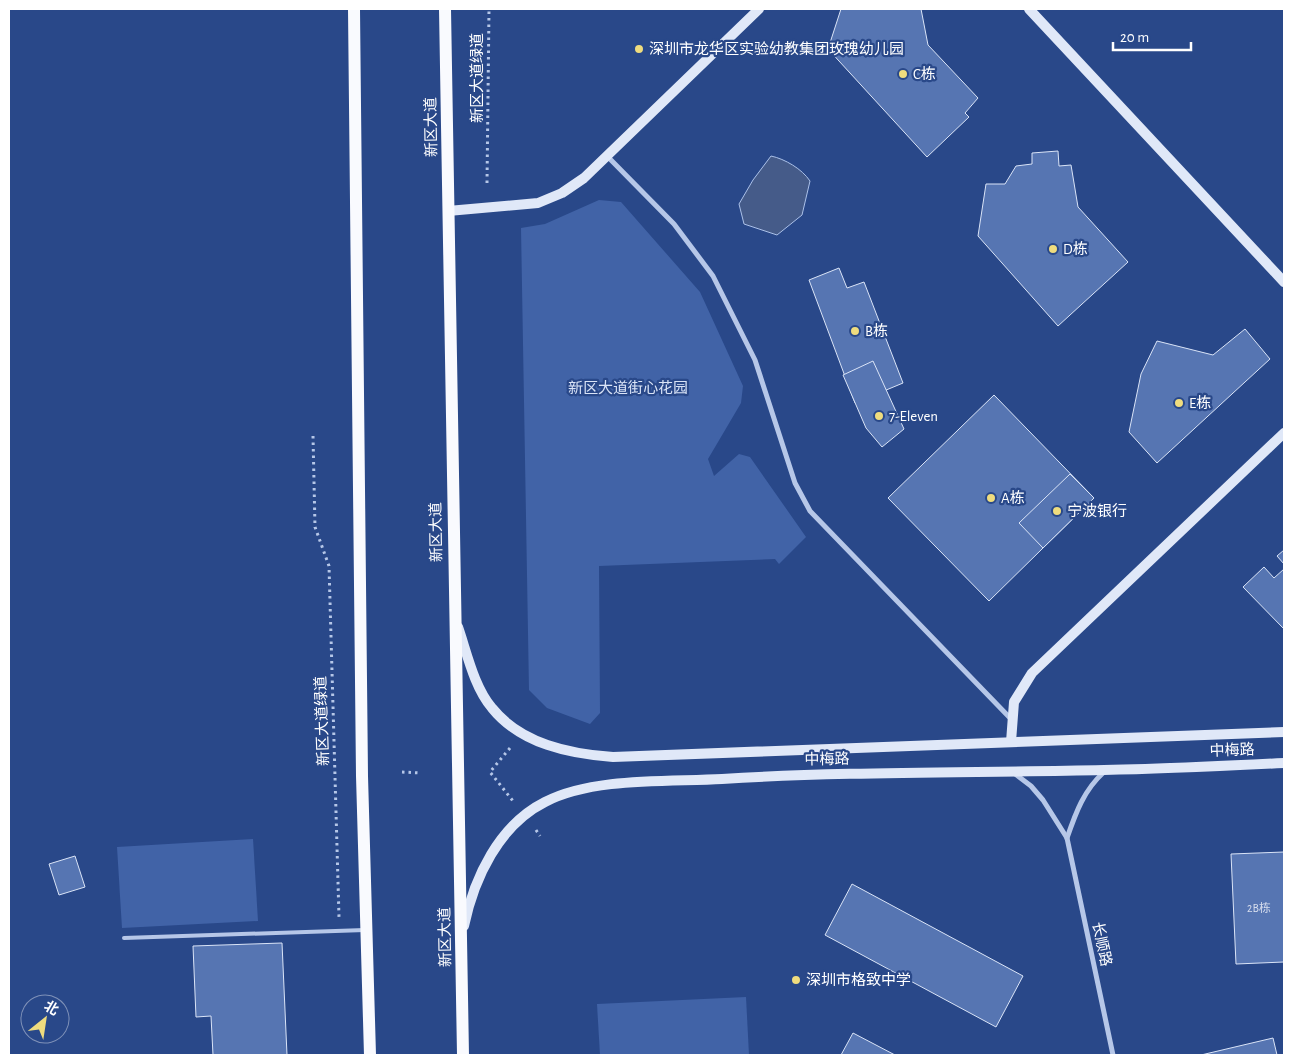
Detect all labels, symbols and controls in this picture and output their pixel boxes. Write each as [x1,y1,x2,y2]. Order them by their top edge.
scale bar [1113,20,1190,52]
text: 20 m [1120,30,1149,45]
street label: 新区大道绿道 [469,33,485,123]
place label: 深圳市龙华区实验幼教集团玫瑰幼儿园 [649,40,904,57]
marker: 深圳市龙华区实验幼教集团玫瑰幼儿园 [633,43,645,55]
place label: C栋 [913,65,936,82]
marker: C栋 [897,68,909,80]
street label: 新区大道 [422,97,440,157]
place label: D栋 [1063,240,1088,257]
marker: D栋 [1047,243,1059,255]
place label: B栋 [865,322,888,339]
marker: B栋 [849,325,861,337]
park label: 新区大道街心花园 [568,380,688,396]
place label: E栋 [1189,394,1211,411]
marker: E栋 [1173,397,1185,409]
place label: 7-Eleven [889,409,938,424]
marker: 7-Eleven [873,410,885,422]
place label: A栋 [1001,489,1025,506]
marker: A栋 [985,492,997,504]
street label: 新区大道 [427,502,445,562]
place label: 宁波银行 [1067,503,1127,519]
marker: 宁波银行 [1051,505,1063,517]
street label: 新区大道绿道 [312,676,332,766]
street label: 中梅路 [1209,741,1255,759]
street label: 中梅路 [804,751,850,767]
house number: 2B栋 [1247,901,1271,914]
street label: 新区大道 [436,907,454,967]
street label: 长顺路 [1089,920,1115,968]
place label: 深圳市格致中学 [806,972,911,988]
marker: 深圳市格致中学 [790,974,802,986]
north arrow [20,994,70,1044]
text: 北 [41,998,61,1018]

